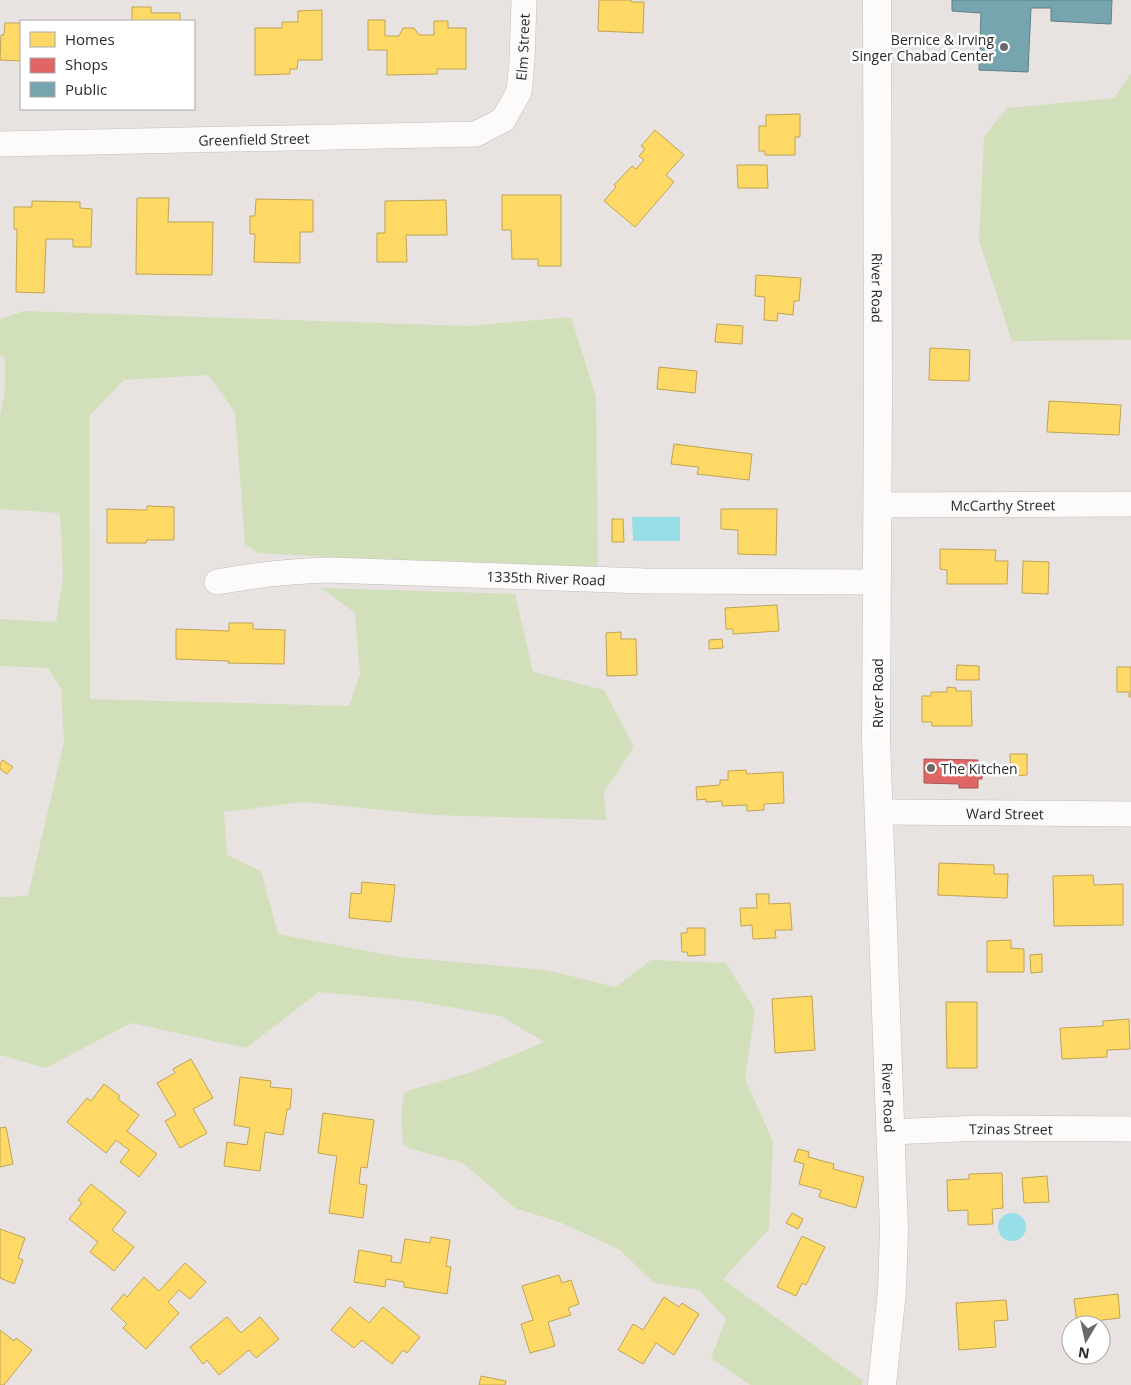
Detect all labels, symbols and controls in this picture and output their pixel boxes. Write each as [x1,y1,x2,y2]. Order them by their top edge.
street label: Elm Street [511,13,533,81]
legend [20,20,195,110]
text: Homes [65,29,115,49]
place label: Bernice & Irving Singer Chabad Center [852,30,994,65]
marker: Bernice & Irving Singer Chabad Center [998,41,1010,53]
text: Shops [65,54,108,74]
text: Public [65,79,107,99]
street label: Greenfield Street [198,128,310,149]
street label: River Road [868,253,887,323]
street label: McCarthy Street [950,495,1056,514]
street label: 1335th River Road [486,566,606,589]
street label: River Road [868,658,887,728]
place label: The Kitchen [941,759,1018,778]
marker: The Kitchen [925,762,937,774]
street label: Ward Street [966,803,1044,823]
street label: River Road [878,1062,900,1133]
street label: Tzinas Street [969,1118,1053,1138]
north arrow [1061,1315,1111,1365]
text: N [1077,1343,1091,1364]

